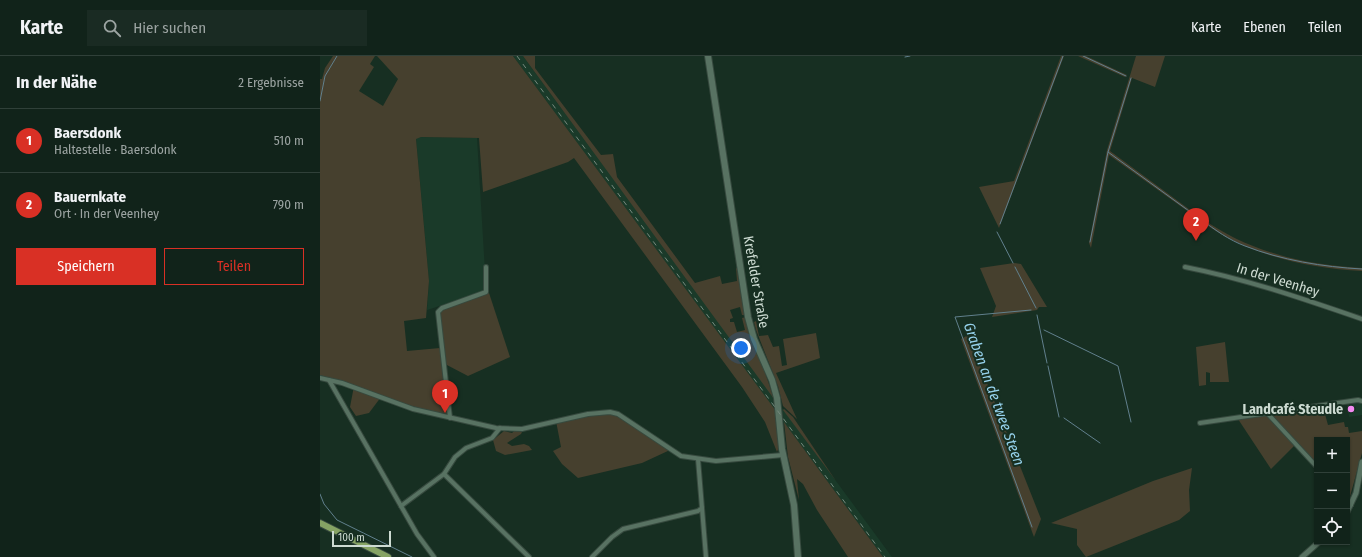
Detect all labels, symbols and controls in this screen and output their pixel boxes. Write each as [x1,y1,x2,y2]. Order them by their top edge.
search box [87,10,367,46]
text: Karte [20,16,63,39]
icon: search [101,17,123,39]
text: Hier suchen [133,19,206,37]
text: Karte [1191,19,1221,36]
text: Ebenen [1243,19,1286,36]
text: Teilen [1308,19,1342,36]
text: In der Nähe [16,72,97,93]
text: 2 Ergebnisse [238,75,304,90]
text: Baersdonk [54,124,121,142]
text: 1 [26,133,32,148]
text: 510 m [274,133,304,148]
text: Haltestelle · Baersdonk [54,142,177,157]
text: Bauernkate [54,188,126,206]
text: 2 [26,197,32,212]
text: 790 m [273,197,304,212]
text: Ort · In der Veenhey [54,206,159,221]
pin: 2 [1183,208,1209,241]
street label: Krefelder Straße [740,235,772,330]
button: Speichern [16,248,156,285]
button: Teilen [164,248,304,285]
street label: In der Veenhey [1235,259,1322,301]
water label: Graben an de twee Steen [960,320,1028,468]
your location [731,338,751,358]
pin: 1 [432,380,458,413]
place label: Landcafé Steudle [1242,401,1343,418]
marker: Landcafé Steudle [1346,404,1356,414]
map controls [1314,437,1350,545]
button: + [1314,437,1350,473]
button: − [1314,473,1350,509]
button: locate [1314,509,1350,545]
scale bar [332,529,391,548]
text: 100 m [338,531,365,544]

